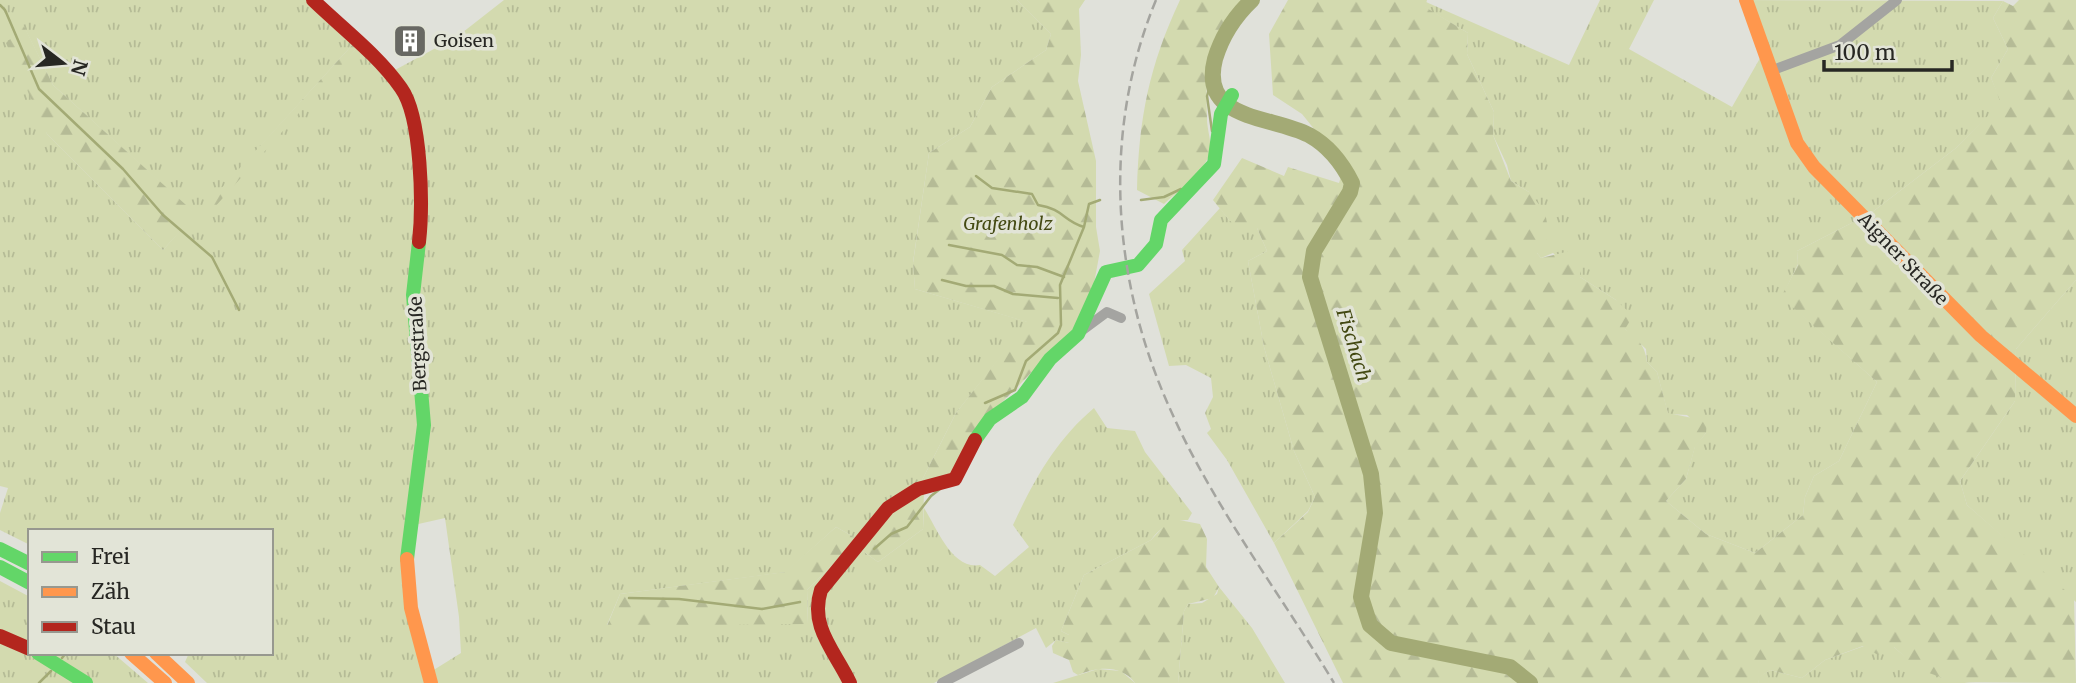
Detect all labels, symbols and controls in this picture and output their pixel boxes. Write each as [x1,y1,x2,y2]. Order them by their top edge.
building icon: Goisen [391,22,429,60]
north arrow [28,28,98,98]
scale bar [1824,28,1952,72]
place label: Goisen [434,29,494,52]
text: 100 m [1834,39,1896,66]
text: N [66,57,93,78]
street label: Aigner Straße [1853,207,1953,310]
park label: Grafenholz [963,212,1053,235]
street label: Bergstraße [404,296,431,392]
water label: Fischach [1331,305,1376,384]
legend [28,529,273,655]
text: Frei [91,543,130,570]
text: Zäh [91,578,130,605]
text: Stau [91,613,136,640]

